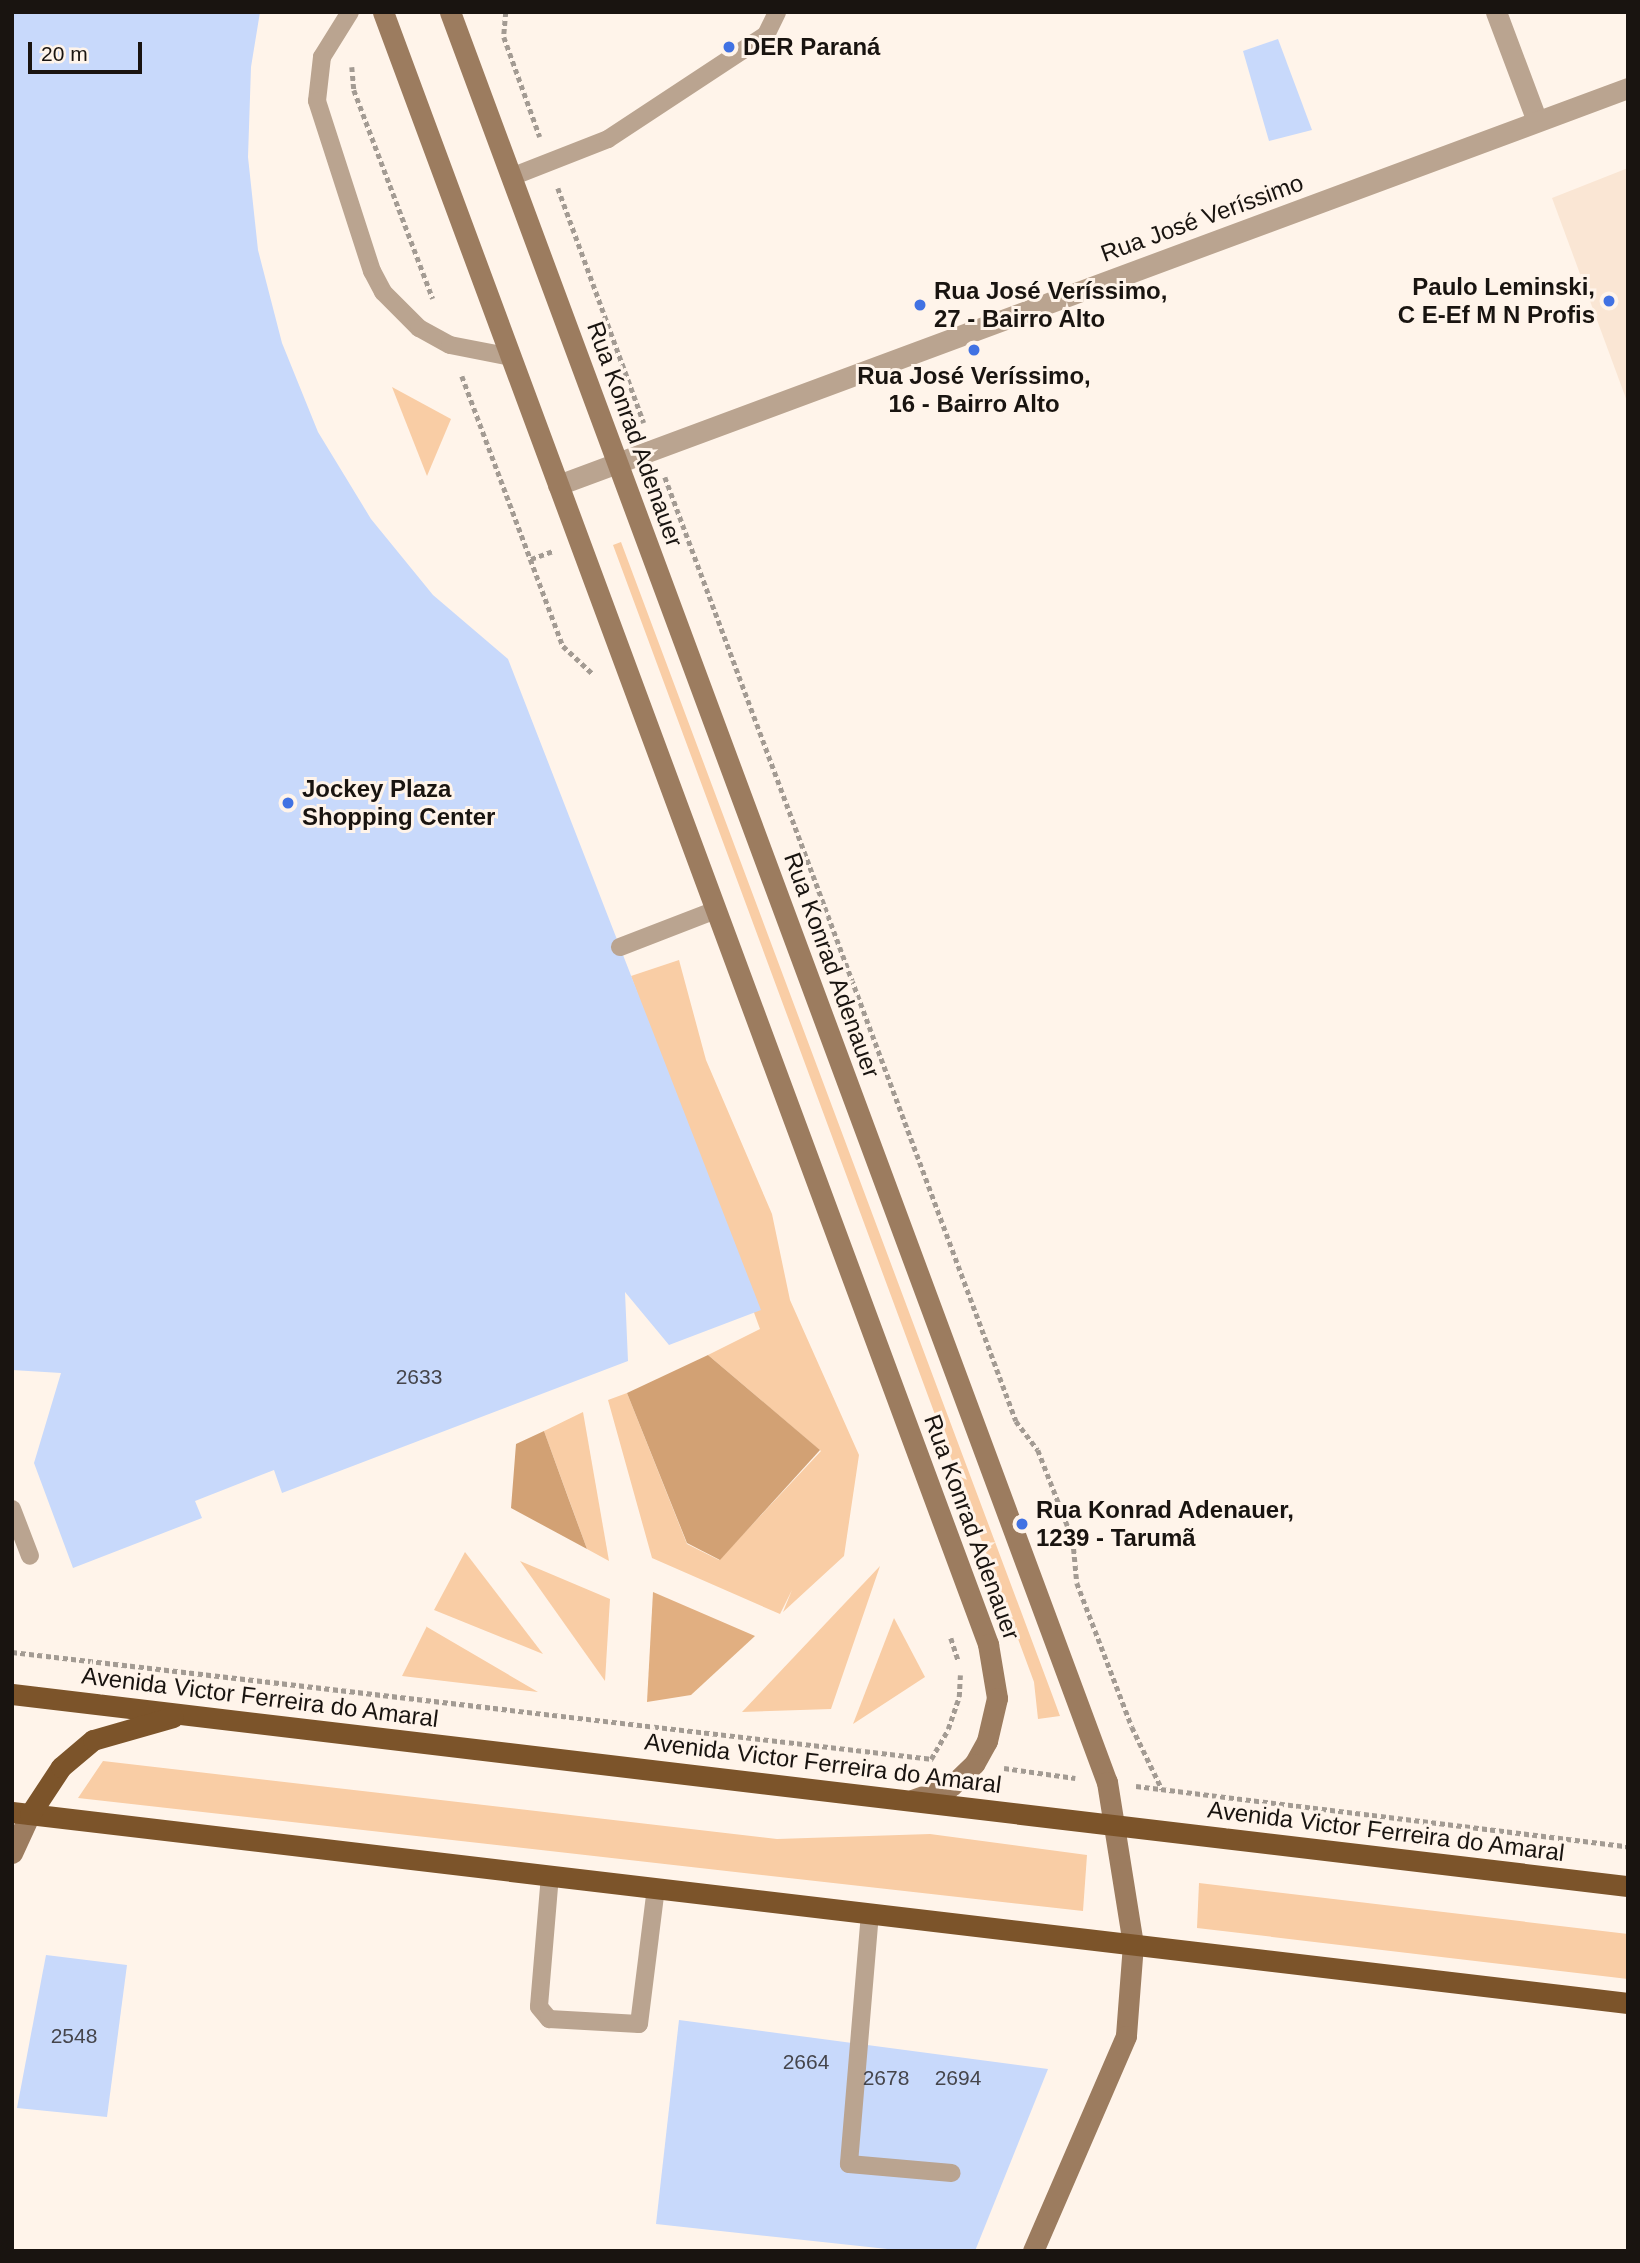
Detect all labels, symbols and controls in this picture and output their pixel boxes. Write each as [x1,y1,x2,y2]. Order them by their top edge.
scale bar [32,28,145,72]
place label: DER Paraná [743,33,880,61]
marker: DER Paraná [721,39,737,55]
text: 20 m [41,42,88,65]
street label: Rua José Veríssimo [1097,168,1307,268]
place label: Paulo Leminski, C E-Ef M N Profis [1398,273,1595,329]
place label: Rua José Veríssimo, 27 - Bairro Alto [934,277,1167,333]
marker: Paulo Leminski, C E-Ef M N Profis [1601,293,1617,309]
marker: Rua José Veríssimo, 27 - Bairro Alto [912,297,928,313]
street label: Rua Konrad Adenauer [581,317,689,551]
marker: Rua José Veríssimo, 16 - Bairro Alto [966,342,982,358]
place label: Rua José Veríssimo, 16 - Bairro Alto [857,362,1091,418]
place label: Jockey Plaza Shopping Center [302,775,495,831]
marker: Jockey Plaza Shopping Center [280,795,296,811]
street label: Rua Konrad Adenauer [778,848,886,1082]
house number: 2633 [396,1364,442,1390]
street label: Rua Konrad Adenauer [918,1410,1026,1644]
place label: Rua Konrad Adenauer, 1239 - Tarumã [1036,1496,1295,1552]
marker: Rua Konrad Adenauer, 1239 - Tarumã [1014,1516,1030,1532]
street label: Avenida Victor Ferreira do Amaral [79,1661,441,1733]
street label: Avenida Victor Ferreira do Amaral [642,1727,1004,1799]
street label: Avenida Victor Ferreira do Amaral [1205,1795,1567,1867]
house number: 2548 [51,2023,97,2049]
house number: 2664 [783,2049,829,2075]
house number: 2678 [863,2065,909,2091]
house number: 2694 [935,2065,981,2091]

